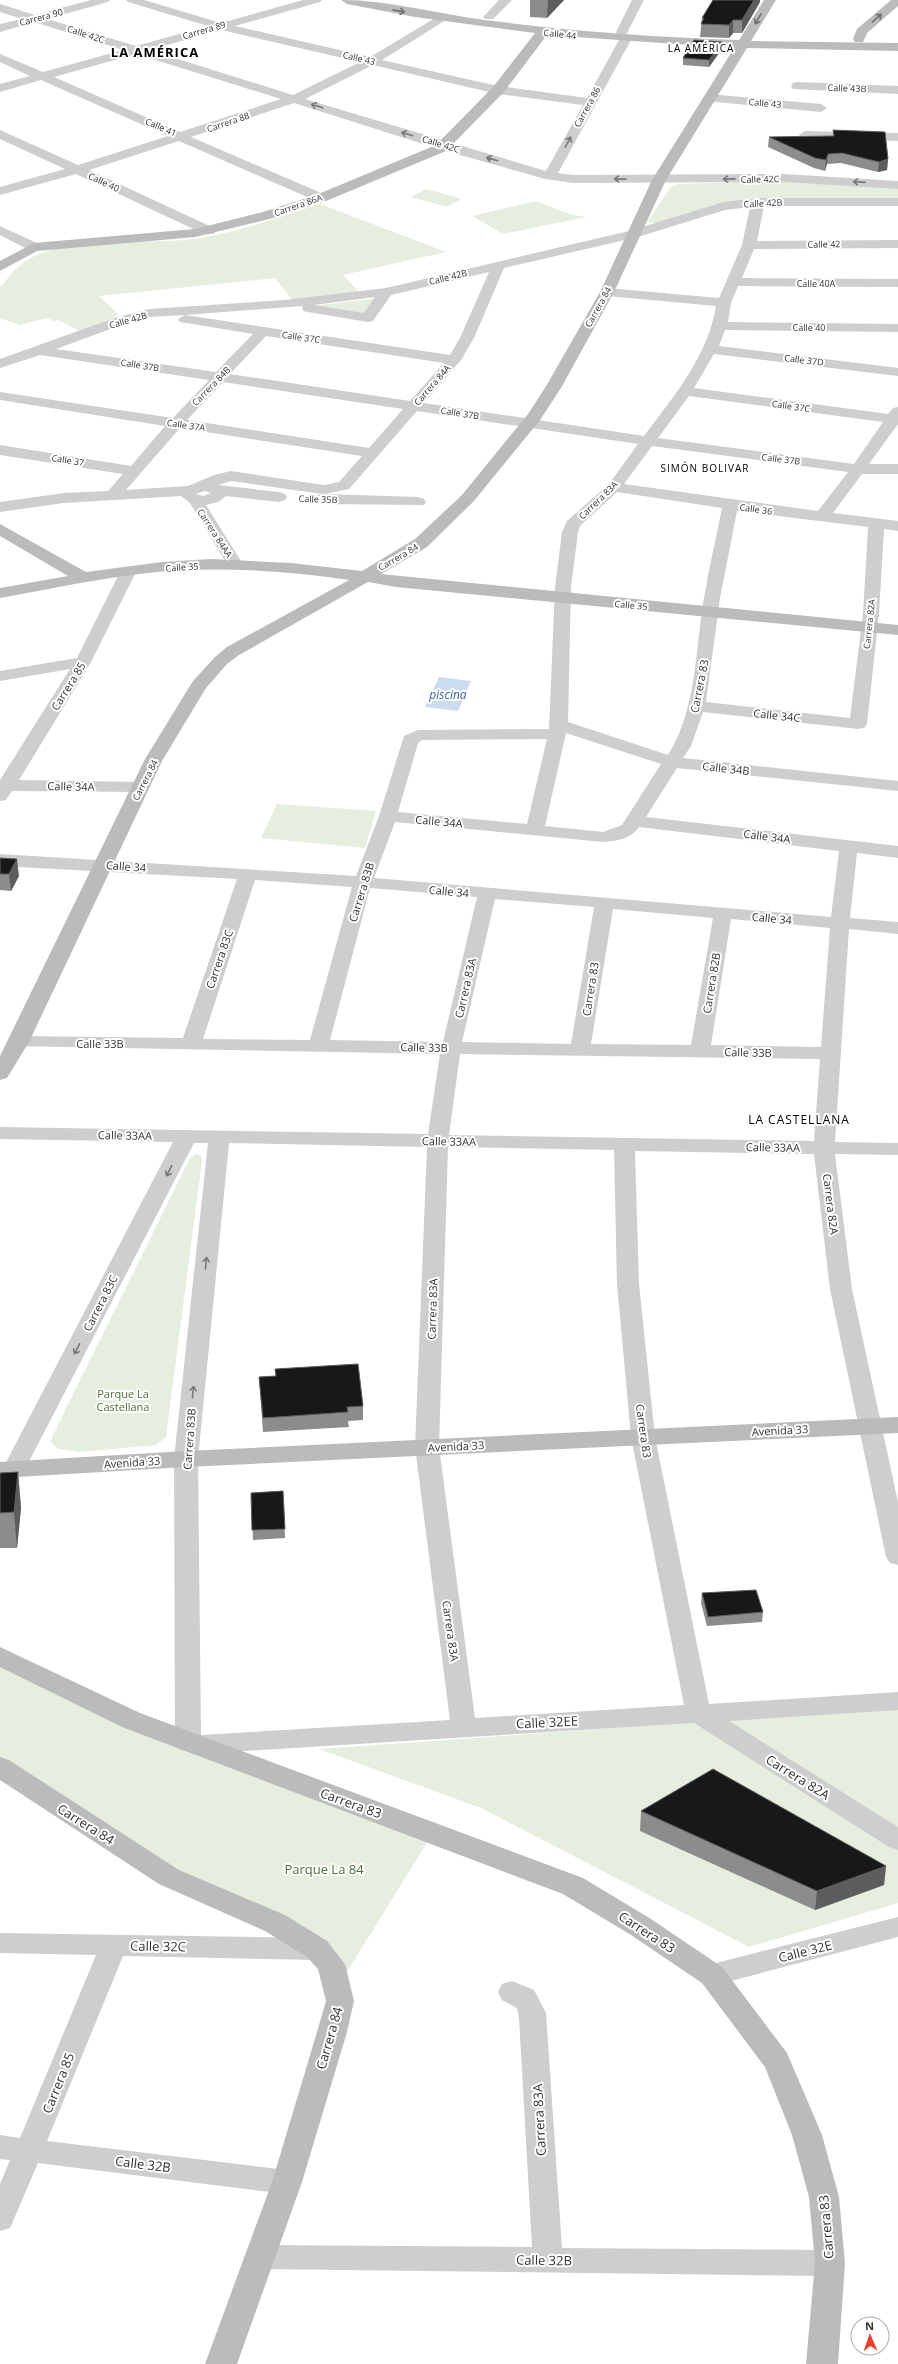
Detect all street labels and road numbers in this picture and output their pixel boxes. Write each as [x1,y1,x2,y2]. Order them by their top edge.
street label: Carrera 90 [18,5,64,29]
street label: Carrera 89 [181,18,227,42]
street label: Calle 42C [66,22,107,46]
street label: Calle 44 [543,26,577,42]
street label: Calle 43 [342,48,376,68]
street label: Calle 43B [827,81,867,95]
street label: Carrera 86 [571,84,603,130]
street label: Calle 43 [748,95,782,111]
street label: Carrera 88 [205,109,251,135]
street label: Calle 41 [143,115,179,139]
street label: Calle 42C [421,132,462,156]
street label: Calle 40 [86,169,122,195]
street label: Calle 42C [741,172,780,186]
street label: Carrera 86A [272,191,324,219]
street label: Calle 42B [743,195,783,211]
street label: Calle 42 [807,237,841,251]
street label: Calle 42B [428,266,469,288]
street label: Calle 40A [797,277,836,290]
street label: Carrera 84 [582,284,614,330]
street label: Calle 42B [108,308,149,332]
street label: Calle 40 [793,321,825,334]
street label: Calle 37C [281,328,321,346]
street label: Calle 37D [784,351,824,369]
street label: Calle 37B [120,356,160,374]
street label: Carrera 84A [411,362,454,408]
street label: Carrera 84B [189,363,233,409]
street label: Calle 37C [771,397,811,415]
street label: Calle 37B [440,404,480,422]
street label: Calle 37A [166,416,206,434]
street label: Calle 37B [761,450,801,468]
street label: Calle 37 [51,451,85,469]
street label: Carrera 83A [575,478,621,522]
street label: Calle 35B [298,492,338,506]
street label: Calle 36 [739,500,773,518]
street label: Carrera 84AA [194,506,236,560]
street label: Carrera 84 [376,540,420,574]
street label: Calle 35 [165,559,199,575]
street label: Calle 35 [614,597,648,613]
street label: Carrera 82A [860,598,878,650]
street label: Carrera 83 [686,658,712,714]
street label: Carrera 85 [47,659,89,713]
street label: Calle 34C [753,705,801,725]
street label: Carrera 84 [129,757,161,803]
street label: Calle 34B [702,758,750,778]
street label: Calle 34A [47,778,95,794]
street label: Calle 34A [415,811,463,831]
street label: Calle 34A [743,826,791,846]
street label: Calle 34 [105,857,147,875]
street label: Carrera 83B [345,860,377,924]
street label: Calle 34 [428,882,470,900]
street label: Calle 34 [751,909,793,927]
street label: Carrera 83C [202,928,236,990]
street label: Carrera 82B [699,952,723,1014]
street label: Carrera 83A [451,956,479,1020]
street label: Carrera 83 [578,961,602,1017]
street label: Calle 33B [76,1036,124,1051]
street label: Calle 33B [400,1039,448,1055]
street label: Calle 33B [724,1044,772,1060]
street label: Calle 33AA [98,1127,152,1143]
street label: Calle 33AA [422,1133,476,1149]
street label: Calle 33AA [746,1139,800,1155]
street label: Carrera 82A [820,1173,842,1235]
street label: Carrera 83C [79,1272,121,1334]
street label: Carrera 83A [423,1278,441,1340]
street label: Carrera 83 [633,1403,655,1459]
street label: Carrera 83B [179,1408,199,1470]
street label: Avenida 33 [751,1421,809,1439]
street label: Avenida 33 [427,1437,485,1455]
street label: Avenida 33 [103,1453,161,1471]
street label: Carrera 83A [439,1600,463,1662]
street label: Calle 32EE [516,1711,578,1733]
street label: Carrera 82A [763,1750,834,1804]
street label: Carrera 83 [318,1784,384,1822]
street label: Carrera 84 [54,1799,118,1849]
street label: Carrera 83 [615,1907,679,1957]
street label: Calle 32E [776,1936,834,1966]
street label: Calle 32C [130,1937,186,1955]
street label: Carrera 84 [312,2004,347,2071]
street label: Carrera 85 [38,2050,78,2116]
street label: Carrera 83A [528,2083,550,2157]
street label: Calle 32B [114,2152,172,2176]
street label: Carrera 83 [814,2194,838,2260]
street label: Calle 32B [516,2251,572,2269]

